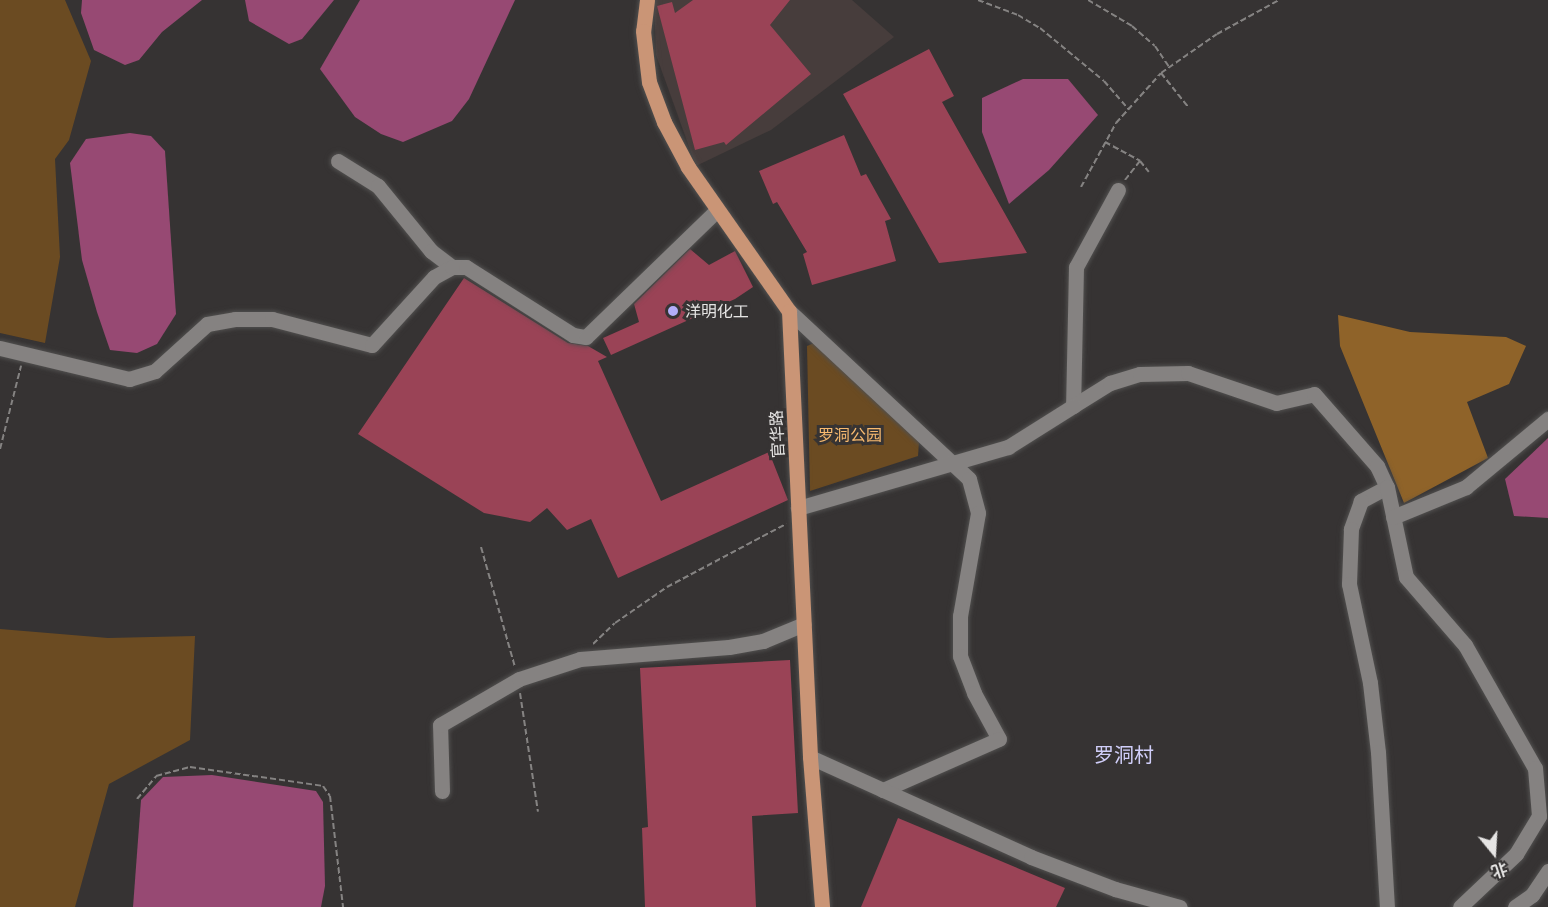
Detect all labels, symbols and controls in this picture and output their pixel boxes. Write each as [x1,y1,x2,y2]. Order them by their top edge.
place label: 洋明化工 [685,301,749,321]
marker: 洋明化工 [666,304,680,318]
street label: 官华路 [766,410,788,458]
park label: 罗洞公园 [818,425,882,445]
district label: 罗洞村 [1094,743,1154,767]
north arrow [1464,823,1524,883]
text: 北 [1489,858,1510,882]

